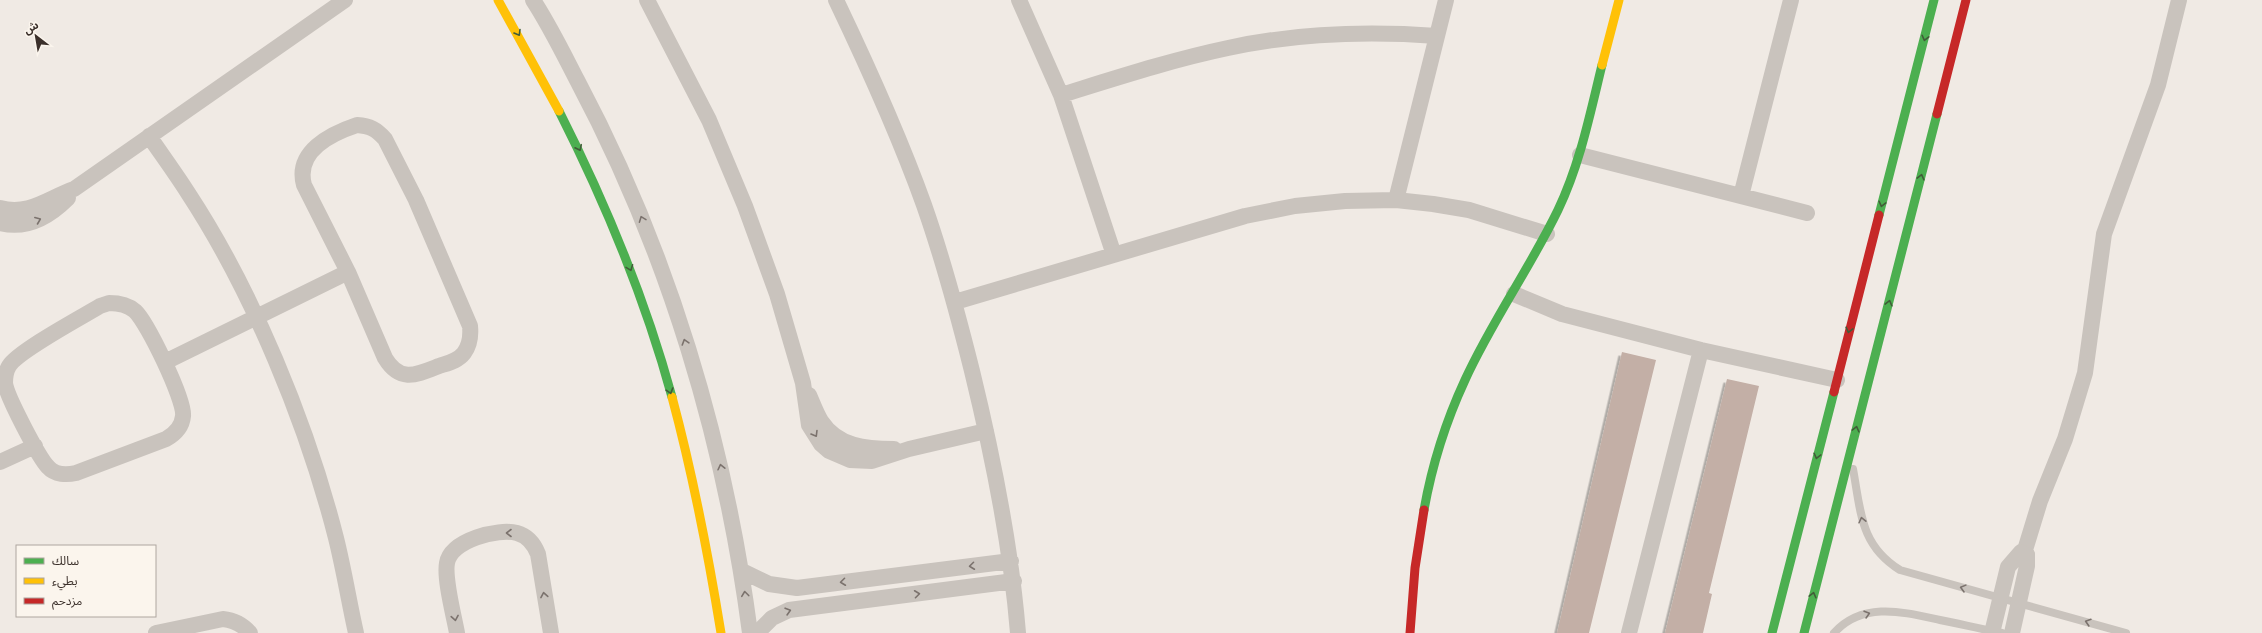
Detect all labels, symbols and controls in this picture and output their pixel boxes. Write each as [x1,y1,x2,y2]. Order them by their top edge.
north arrow [16,16,56,56]
text: ش [21,18,41,37]
one-way arrow [513,29,521,36]
one-way arrow [1921,35,1929,41]
one-way arrow [574,144,582,151]
one-way arrow [1916,174,1925,181]
one-way arrow [1878,201,1887,208]
one-way arrow [639,216,647,223]
one-way arrow [34,217,41,225]
one-way arrow [625,264,633,271]
one-way arrow [1884,299,1892,306]
one-way arrow [1846,327,1854,334]
one-way arrow [682,338,690,345]
one-way arrow [665,387,674,394]
one-way arrow [1851,425,1860,432]
one-way arrow [810,430,817,437]
one-way arrow [1814,453,1822,459]
one-way arrow [717,464,725,470]
one-way arrow [1859,517,1867,523]
one-way arrow [506,529,512,537]
legend [16,545,156,617]
text: سالك [52,554,79,568]
one-way arrow [969,561,975,570]
text: بطيء [52,574,78,591]
one-way arrow [840,577,846,586]
one-way arrow [1960,584,1966,592]
one-way arrow [914,589,920,598]
one-way arrow [541,591,549,598]
one-way arrow [741,591,750,597]
one-way arrow [1809,592,1817,598]
text: مزدحم [52,594,82,610]
one-way arrow [785,607,792,616]
one-way arrow [1863,610,1870,619]
one-way arrow [450,615,459,621]
one-way arrow [2085,618,2092,627]

